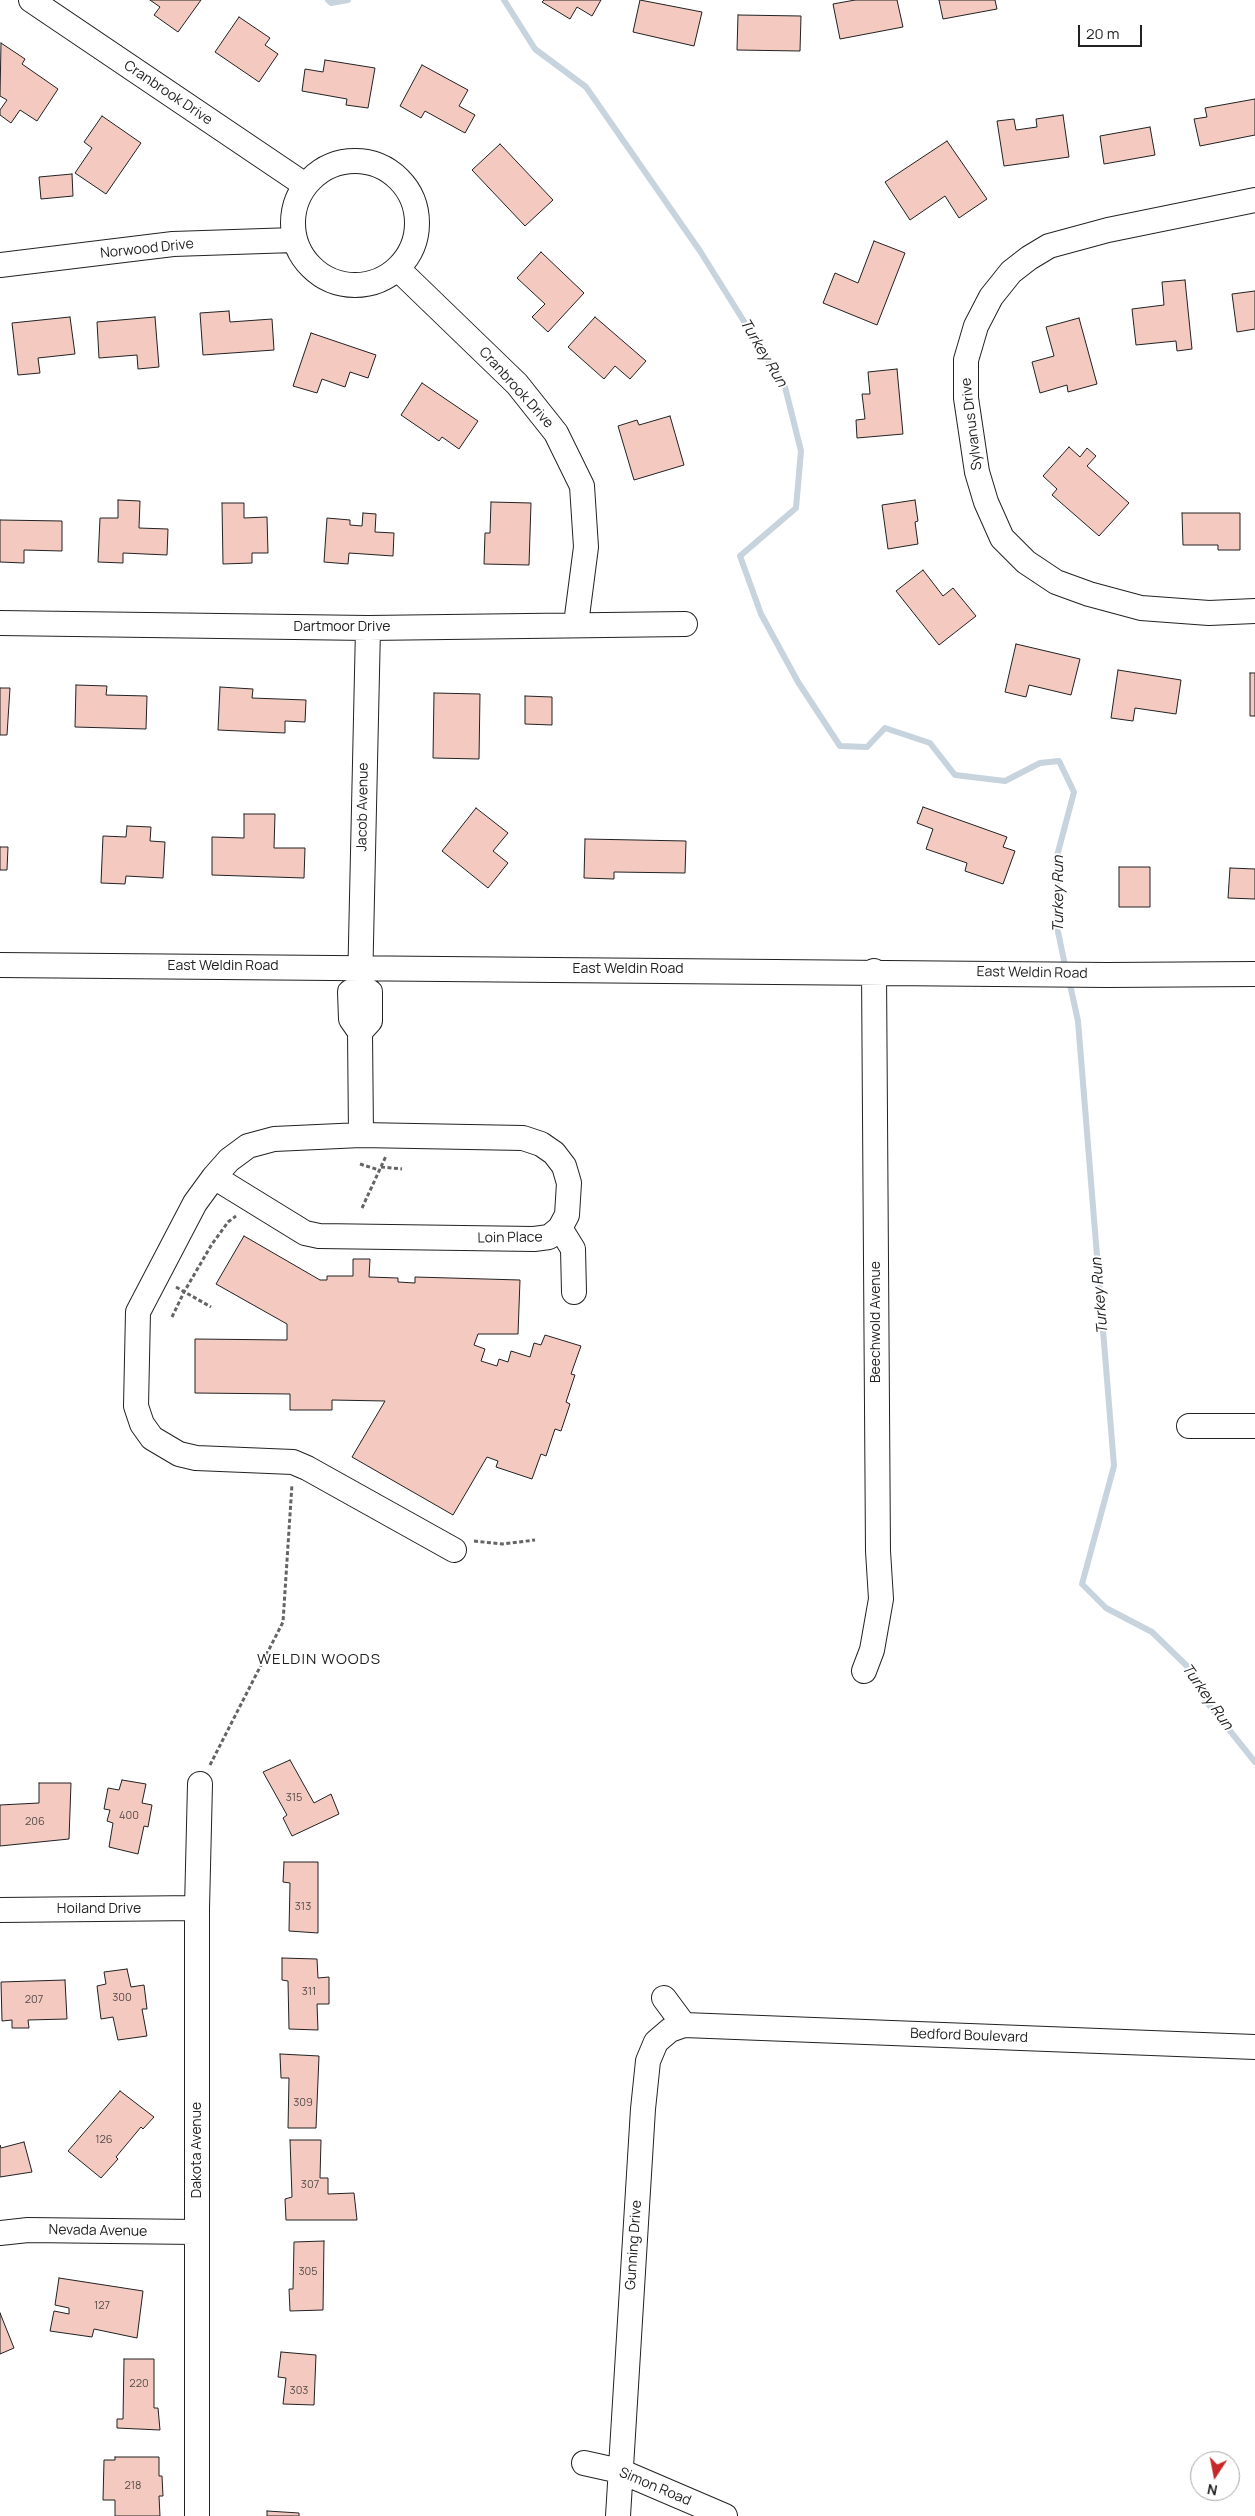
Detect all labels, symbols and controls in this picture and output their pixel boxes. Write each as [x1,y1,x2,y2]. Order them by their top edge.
scale bar [1080,15,1144,47]
text: 20 m [1086,23,1119,44]
street label: Cranbrook Drive [121,57,215,129]
street label: Norwood Drive [99,236,195,262]
water label: Turkey Run [736,316,790,390]
street label: Cranbrook Drive [475,344,557,432]
street label: Sylvanus Drive [958,377,986,471]
street label: Dartmoor Drive [294,619,390,635]
street label: Jacob Avenue [354,762,372,852]
water label: Turkey Run [1050,856,1068,932]
street label: East Weldin Road [167,958,279,974]
street label: East Weldin Road [572,961,684,977]
street label: East Weldin Road [976,964,1088,982]
street label: Loin Place [477,1229,543,1247]
water label: Turkey Run [1088,1257,1112,1335]
street label: Beechwold Avenue [868,1261,884,1383]
district label: WELDIN WOODS [256,1651,382,1669]
water label: Turkey Run [1178,1660,1236,1734]
house number: 315 [286,1791,302,1805]
house number: 400 [119,1809,139,1823]
house number: 206 [25,1815,45,1829]
house number: 313 [295,1900,311,1914]
street label: Hoiland Drive [57,1901,141,1917]
house number: 311 [302,1985,316,1999]
house number: 300 [112,1991,132,2005]
house number: 207 [25,1993,43,2007]
street label: Bedford Boulevard [910,2026,1028,2046]
house number: 309 [293,2096,313,2110]
street label: Dakota Avenue [189,2102,205,2198]
house number: 126 [95,2133,113,2147]
house number: 307 [301,2178,319,2192]
street label: Gunning Drive [622,2199,646,2291]
street label: Nevada Avenue [48,2222,148,2240]
house number: 305 [298,2265,318,2279]
house number: 127 [94,2299,110,2313]
house number: 220 [129,2377,149,2391]
house number: 303 [290,2384,308,2398]
north arrow [1190,2451,1240,2501]
street label: Simon Road [617,2464,693,2510]
house number: 218 [125,2479,141,2493]
text: N [1205,2480,1219,2501]

